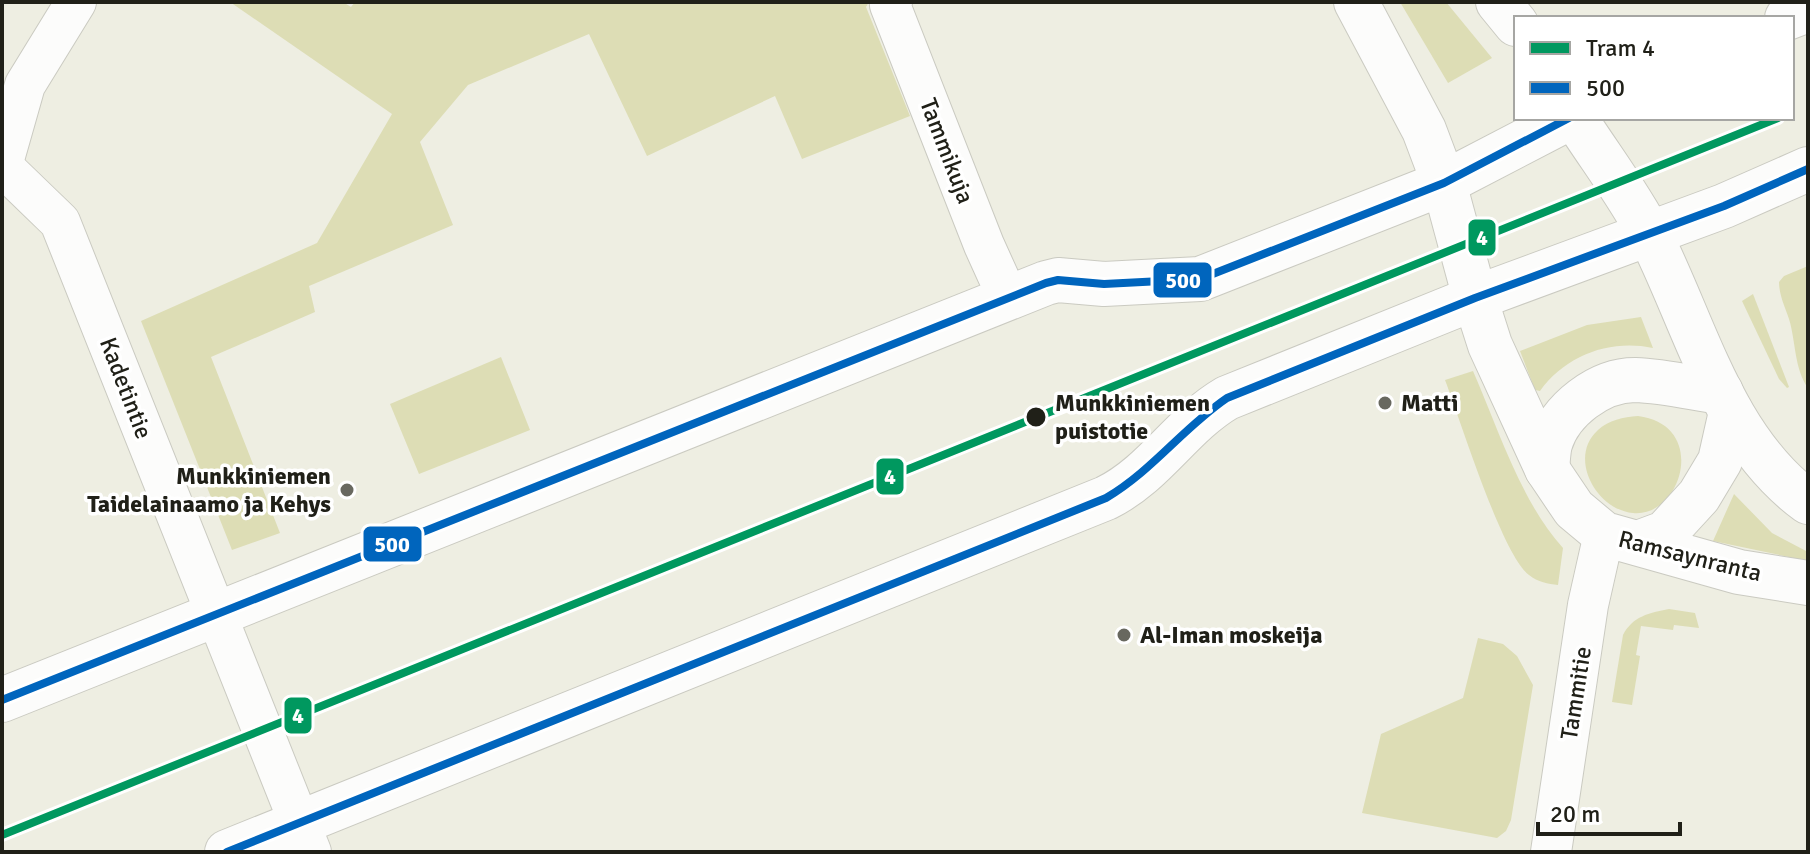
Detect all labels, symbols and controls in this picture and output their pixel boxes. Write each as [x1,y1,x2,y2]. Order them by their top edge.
legend [1514,16,1794,120]
text: Tram 4 [1586,33,1655,63]
text: 500 [1586,73,1625,103]
street label: Tammikuja [913,94,981,208]
line badge: 4 [1467,218,1497,257]
text: 4 [1476,224,1488,251]
line badge: 500 [1152,261,1213,299]
text: 500 [1165,267,1201,294]
street label: Kadetintie [93,333,159,443]
place label: Munkkiniemen puistotie [1055,388,1210,446]
place label: Matti [1401,388,1458,418]
marker: Matti [1376,394,1394,412]
marker: Munkkiniemen puistotie [1024,405,1048,429]
line badge: 4 [875,457,905,496]
place label: Munkkiniemen Taidelainaamo ja Kehys [87,461,331,519]
text: 4 [884,463,896,490]
marker: Munkkiniemen Taidelainaamo ja Kehys [338,481,356,499]
street label: Ramsaynranta [1615,524,1765,588]
line badge: 500 [362,525,423,563]
text: 500 [374,531,410,558]
place label: Al-Iman moskeija [1140,620,1322,650]
marker: Al-Iman moskeija [1115,626,1133,644]
street label: Tammitie [1554,644,1598,742]
line badge: 4 [283,696,313,735]
text: 4 [292,702,304,729]
scale bar [1538,786,1680,836]
text: 20 m [1550,799,1600,829]

